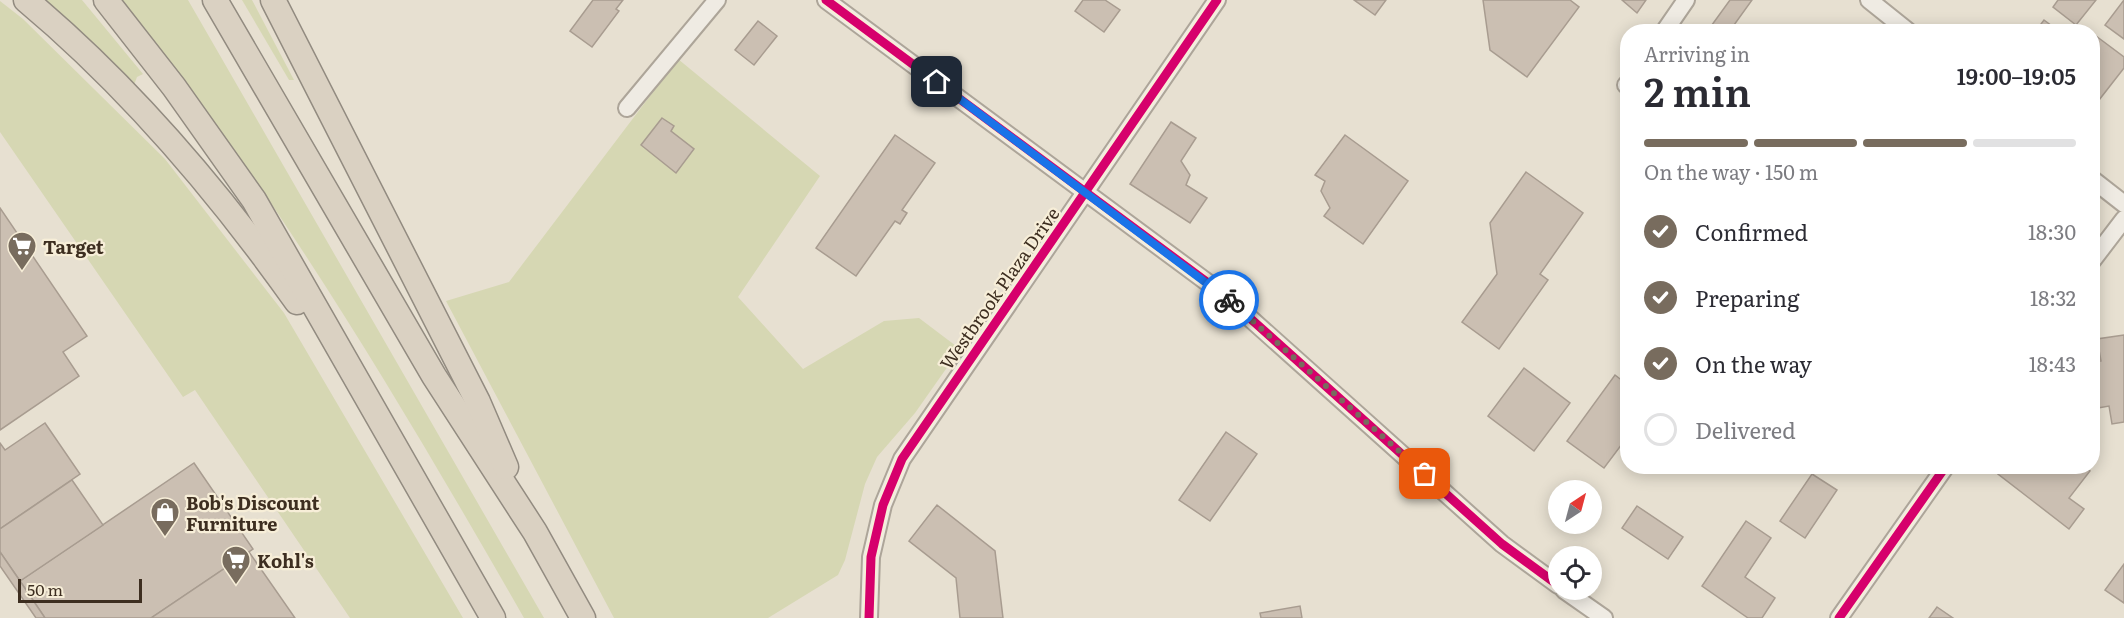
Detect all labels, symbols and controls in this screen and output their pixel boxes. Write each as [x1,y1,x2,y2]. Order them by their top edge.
text: Arriving in [1644,38,1750,68]
pin [911,56,962,107]
text: 19:00–19:05 [1957,59,2076,92]
text: 2 min [1644,61,1751,119]
icon: home [920,65,953,98]
text: On the way · 150 m [1644,156,1818,186]
street label: Westbrook Plaza Drive [933,201,1065,375]
icon: check [1644,215,1677,248]
text: Confirmed [1695,215,1808,248]
text: 18:30 [2028,216,2076,246]
supermarket icon: Target [6,230,38,272]
place label: Target [43,233,104,260]
courier [1199,270,1259,330]
icon: check [1644,281,1677,314]
text: Preparing [1695,281,1799,314]
text: 18:32 [2030,282,2076,312]
icon: bike [1213,284,1246,317]
icon: check [1644,347,1677,380]
text: On the way [1695,347,1812,380]
text: 18:43 [2029,348,2076,378]
text: Delivered [1695,413,1796,446]
pin [1399,448,1450,499]
icon: bag [1408,457,1441,490]
north arrow [1548,480,1602,534]
map controls [1548,480,1602,600]
place label: Bob's Discount Furniture [186,489,319,537]
shop icon: Bob's Discount Furniture [149,496,181,538]
supermarket icon: Kohl's [220,544,252,586]
button: locate [1548,546,1602,600]
place label: Kohl's [257,547,314,574]
scale bar [18,576,142,604]
text: 50 m [27,577,63,601]

